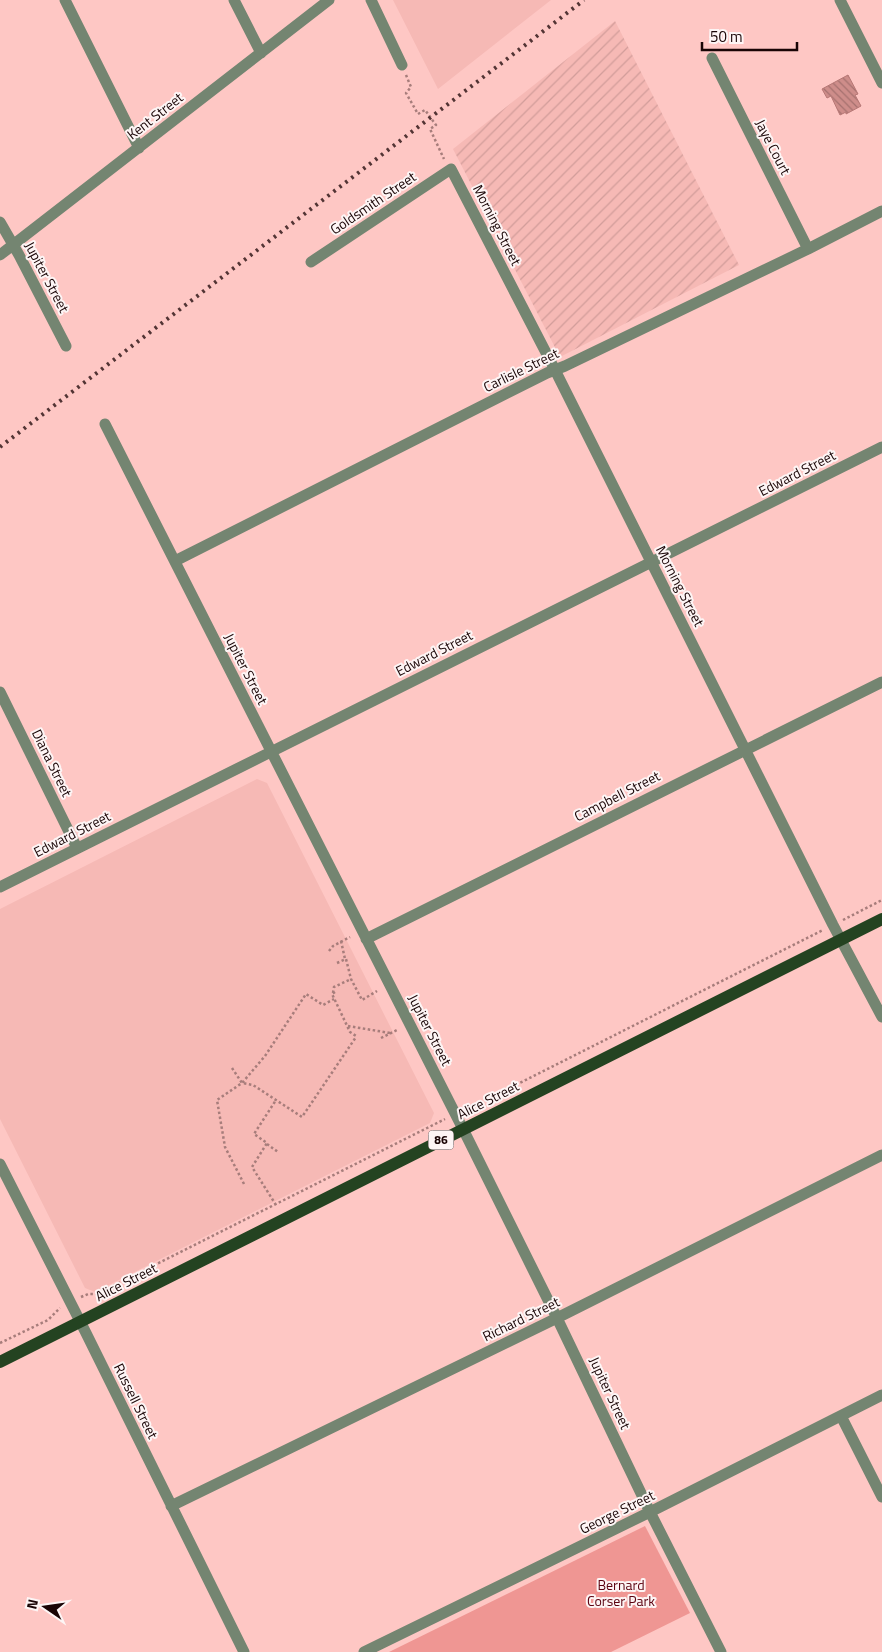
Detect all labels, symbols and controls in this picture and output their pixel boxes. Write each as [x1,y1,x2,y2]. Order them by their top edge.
scale bar [702,20,797,52]
text: 50 m [710,25,743,48]
street label: Kent Street [122,87,187,144]
street label: Jaye Court [751,115,796,178]
street label: Goldsmith Street [326,166,420,239]
street label: Morning Street [468,181,527,269]
street label: Jupiter Street [20,237,75,316]
street label: Carlisle Street [479,342,562,397]
street label: Edward Street [755,444,839,501]
street label: Morning Street [651,542,710,630]
street label: Edward Street [392,624,476,681]
street label: Jupiter Street [219,629,274,708]
street label: Diana Street [27,725,78,800]
street label: Campbell Street [570,765,663,826]
street label: Edward Street [30,805,114,862]
street label: Jupiter Street [403,990,458,1069]
street label: Alice Street [453,1075,522,1124]
road number: 86 [428,1130,454,1150]
street label: Alice Street [91,1257,160,1306]
street label: Richard Street [479,1291,563,1346]
street label: Jupiter Street [584,1353,636,1433]
street label: Russell Street [109,1359,164,1442]
street label: George Street [576,1484,658,1539]
park label: Bernard Corser Park [587,1574,655,1611]
north arrow [20,1582,70,1632]
text: N [21,1597,43,1611]

